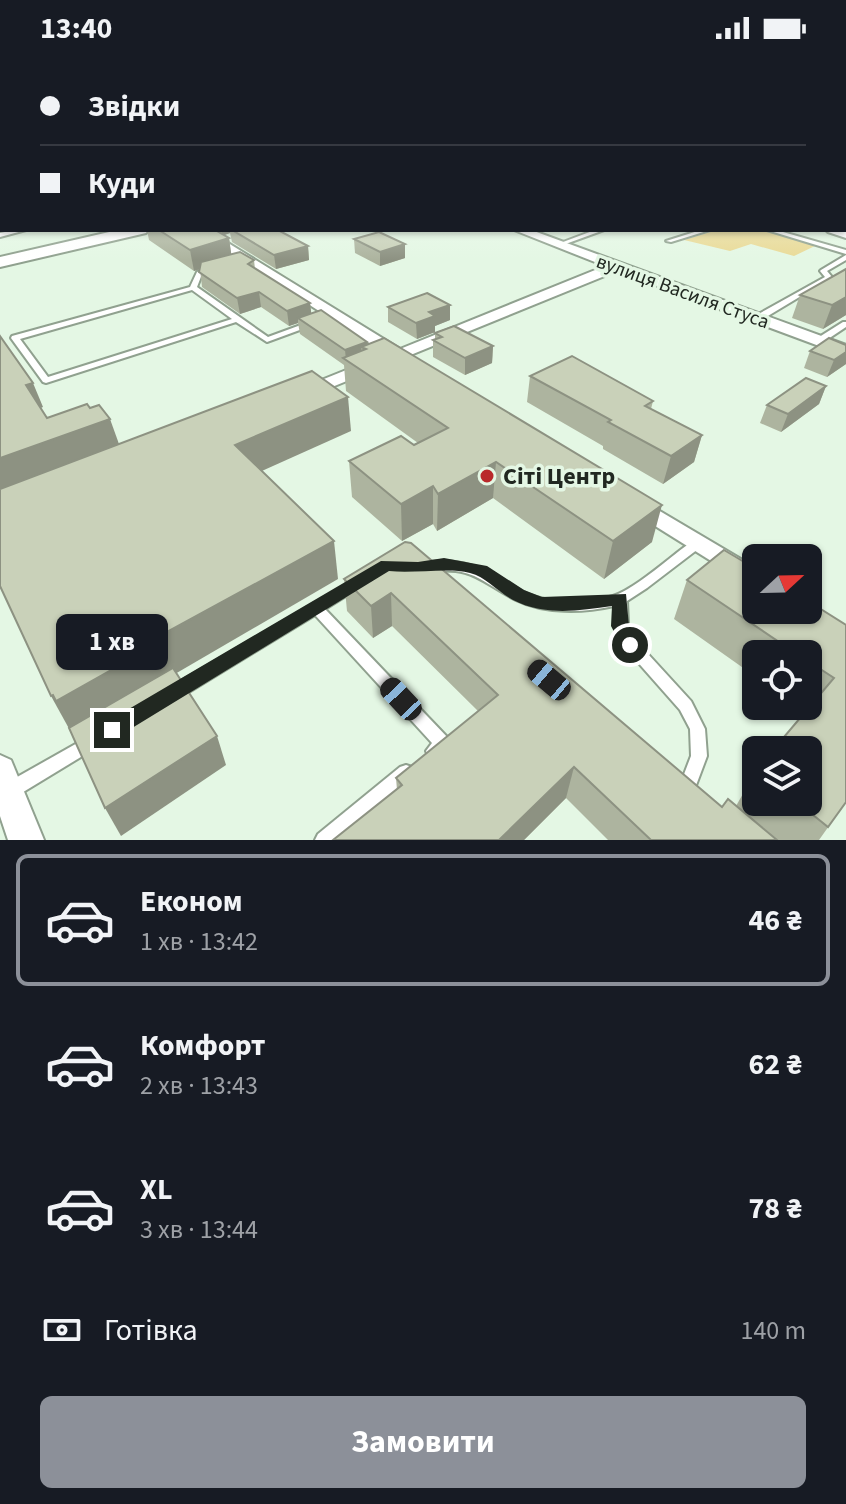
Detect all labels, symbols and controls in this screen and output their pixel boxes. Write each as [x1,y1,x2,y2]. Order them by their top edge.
text: 13:40 [40,7,112,50]
text: Звідки [88,85,180,128]
text: Куди [88,162,156,205]
street label: вулиця Василя Стуса [592,248,773,336]
place label: Сіті Центр [503,459,615,494]
marker: Сіті Центр [478,467,496,485]
north arrow [742,544,822,624]
map controls [742,544,822,816]
callout: 1 хв [56,614,168,670]
text: 1 хв [89,623,135,660]
route start [612,627,648,663]
button: locate [742,640,822,720]
car [523,655,575,705]
car [376,673,426,725]
route end [94,712,130,748]
button: layers [742,736,822,816]
text: Економ [140,880,243,923]
icon: car [44,884,116,956]
text: 46 ₴ [748,899,802,942]
text: 1 хв · 13:42 [140,923,258,960]
text: Комфорт [140,1024,266,1067]
icon: car [44,1028,116,1100]
text: 62 ₴ [748,1043,802,1086]
text: 2 хв · 13:43 [140,1067,258,1104]
text: XL [140,1168,173,1211]
icon: car [44,1172,116,1244]
text: 78 ₴ [748,1187,802,1230]
text: 3 хв · 13:44 [140,1211,258,1248]
icon: cash [40,1308,84,1352]
text: Готівка [104,1309,198,1352]
text: 140 m [740,1312,806,1349]
button: Замовити [40,1396,806,1488]

